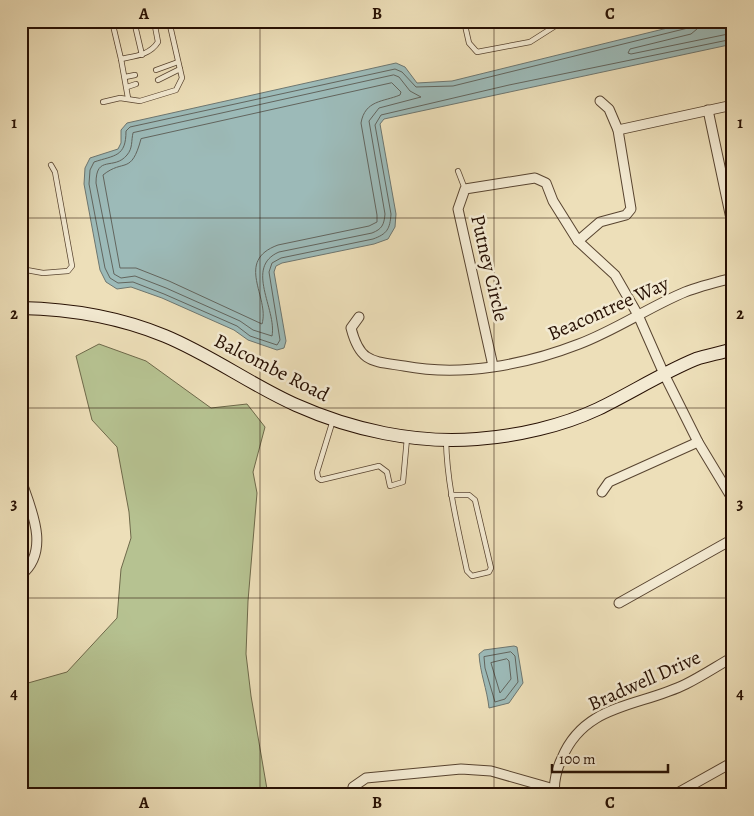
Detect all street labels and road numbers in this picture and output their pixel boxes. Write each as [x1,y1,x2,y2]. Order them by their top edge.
street label: Putney Circle [464,212,515,324]
street label: Beacontree Way [543,269,674,347]
street label: Balcombe Road [210,327,334,408]
street label: Bradwell Drive [584,644,705,717]

